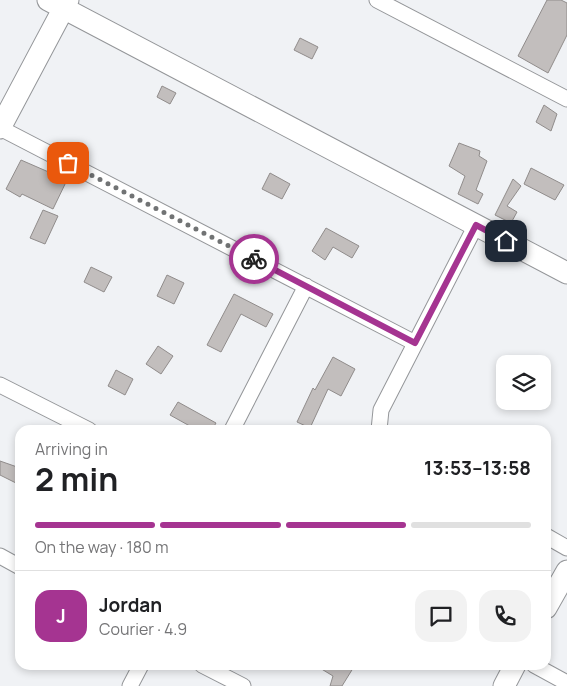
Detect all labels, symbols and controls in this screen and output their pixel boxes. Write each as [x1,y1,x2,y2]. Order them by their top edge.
pin [47,142,89,184]
icon: bag [54,149,82,177]
pin [485,220,527,262]
icon: home [492,227,520,255]
courier [229,234,279,284]
icon: bike [240,245,268,273]
map controls [496,355,551,410]
button: layers [496,355,551,410]
text: Arriving in [35,438,108,460]
text: 13:53–13:58 [424,455,531,481]
text: 2 min [35,457,118,501]
text: On the way · 180 m [35,536,168,558]
button: chat [415,590,467,642]
button: phone [479,590,531,642]
text: Jordan [99,592,162,618]
text: J [56,603,66,629]
text: Courier · 4.9 [99,618,187,640]

